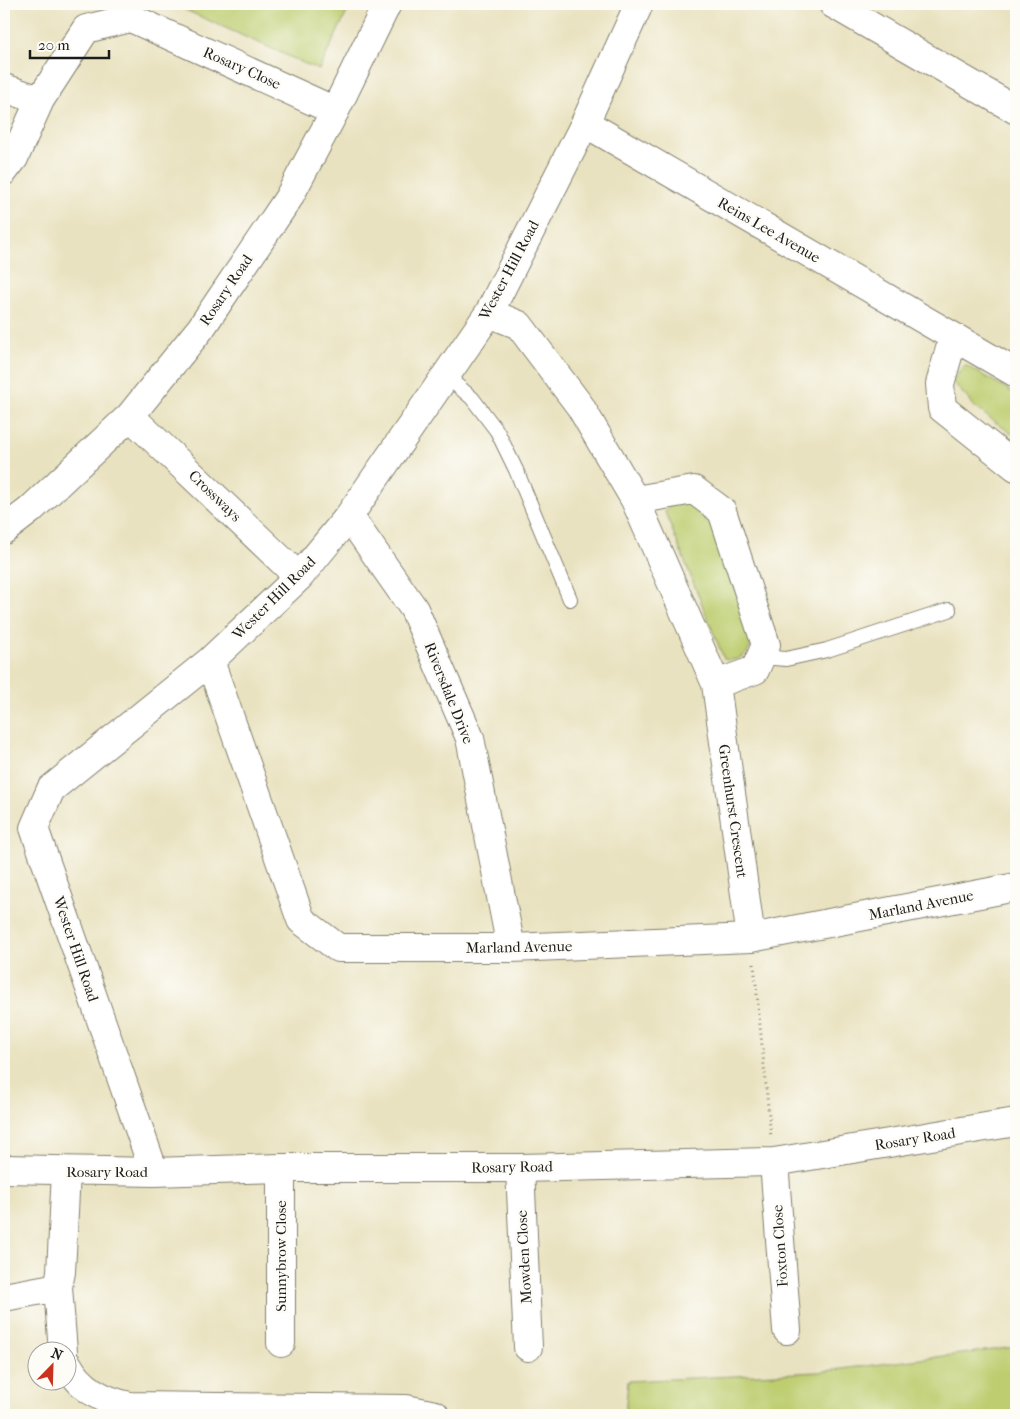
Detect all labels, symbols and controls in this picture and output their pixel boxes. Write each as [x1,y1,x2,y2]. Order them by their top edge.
scale bar [30,28,109,60]
text: 20 m [38,36,70,54]
street label: Rosary Close [200,43,284,93]
street label: Reins Lee Avenue [714,193,824,267]
street label: Wester Hill Road [475,216,543,324]
street label: Rosary Road [196,250,257,329]
street label: Crossways [185,467,245,526]
street label: Wester Hill Road [228,552,320,644]
street label: Riversdale Drive [420,640,478,747]
street label: Greenhurst Crescent [715,743,751,880]
street label: Marland Avenue [867,886,976,924]
street label: Wester Hill Road [49,893,103,1005]
street label: Marland Avenue [466,937,573,957]
street label: Rosary Road [873,1124,958,1154]
street label: Rosary Road [471,1157,554,1177]
street label: Rosary Road [66,1163,149,1181]
street label: Sunnybrow Close [272,1200,290,1312]
street label: Foxton Close [768,1204,792,1288]
street label: Mowden Close [513,1209,535,1304]
north arrow [28,1342,78,1392]
text: N [49,1345,65,1365]

